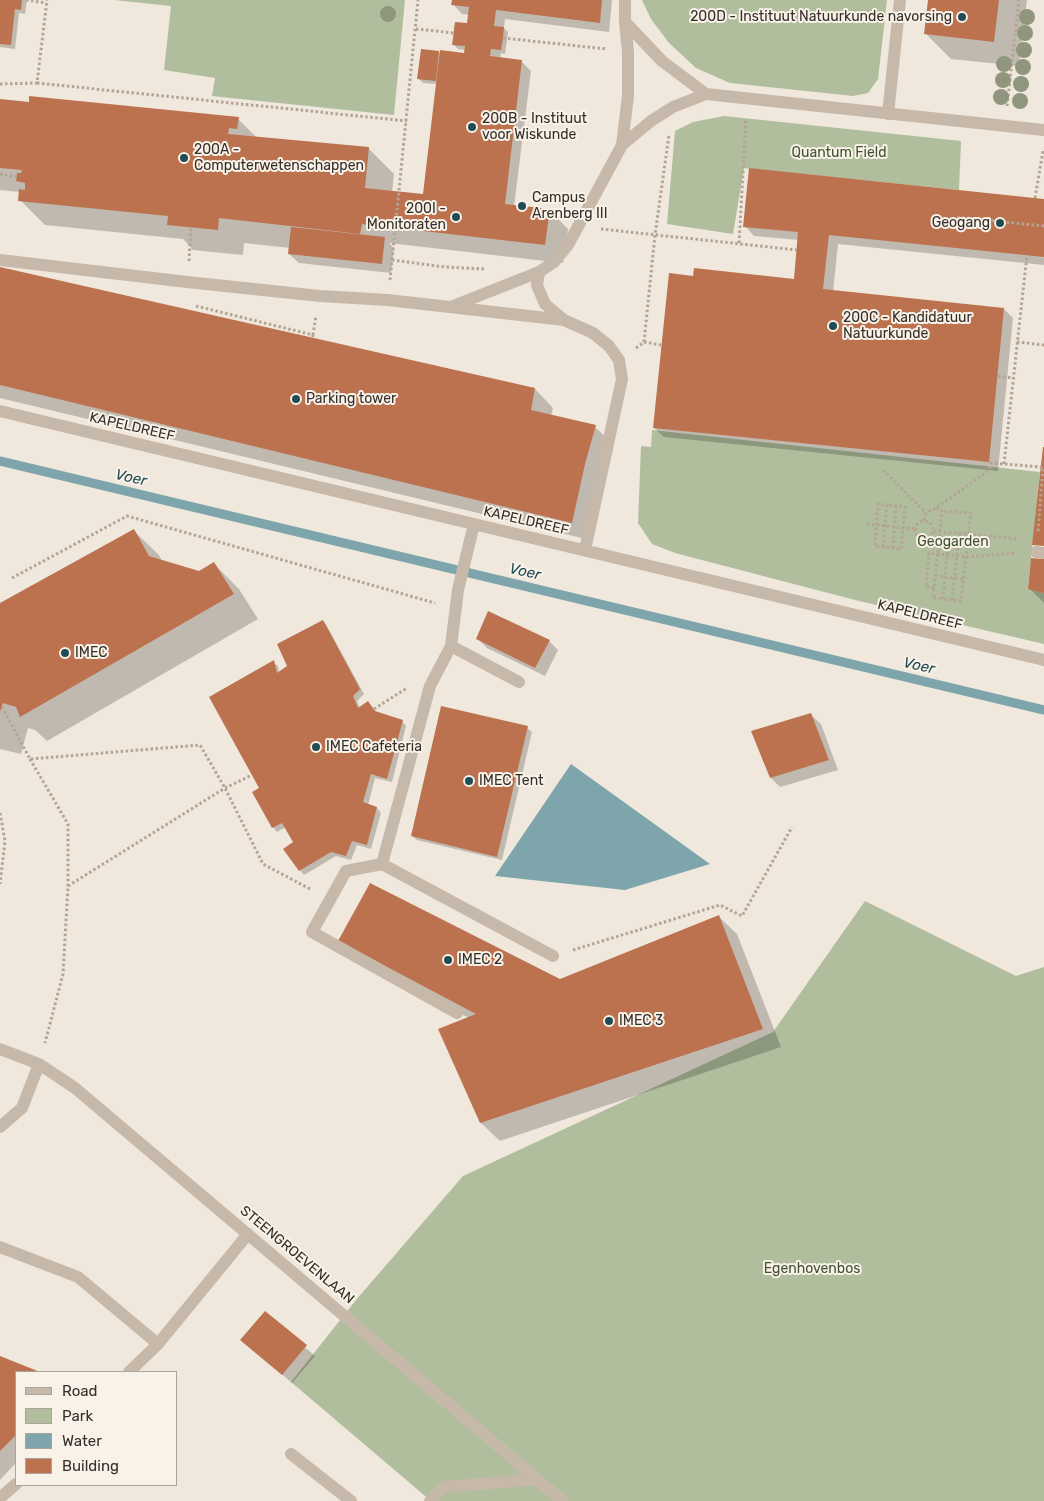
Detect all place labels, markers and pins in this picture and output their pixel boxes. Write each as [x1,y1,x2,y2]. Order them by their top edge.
place label: 200D - Instituut Natuurkunde navorsing [690,9,952,25]
marker: 200D - Instituut Natuurkunde navorsing [956,11,968,23]
place label: 200B - Instituut voor Wiskunde [482,111,587,144]
marker: 200B - Instituut voor Wiskunde [466,121,478,133]
place label: 200A - Computerwetenschappen [194,142,364,174]
marker: 200A - Computerwetenschappen [178,152,190,164]
place label: Campus Arenberg III [532,190,607,222]
marker: Campus Arenberg III [516,200,528,212]
place label: 200I - Monitoraten [367,201,446,233]
marker: 200I - Monitoraten [450,211,462,223]
place label: Geogang [932,215,990,231]
marker: Geogang [994,217,1006,229]
place label: 200C - Kandidatuur Natuurkunde [843,310,972,342]
marker: 200C - Kandidatuur Natuurkunde [827,320,839,332]
place label: Parking tower [306,391,396,407]
marker: Parking tower [290,393,302,405]
place label: IMEC [75,645,108,661]
marker: IMEC [59,647,71,659]
place label: IMEC Cafeteria [326,739,422,755]
marker: IMEC Cafeteria [310,741,322,753]
place label: IMEC Tent [479,773,544,789]
marker: IMEC Tent [463,775,475,787]
place label: IMEC 2 [458,952,502,968]
marker: IMEC 2 [442,954,454,966]
place label: IMEC 3 [619,1013,663,1029]
marker: IMEC 3 [603,1015,615,1027]

